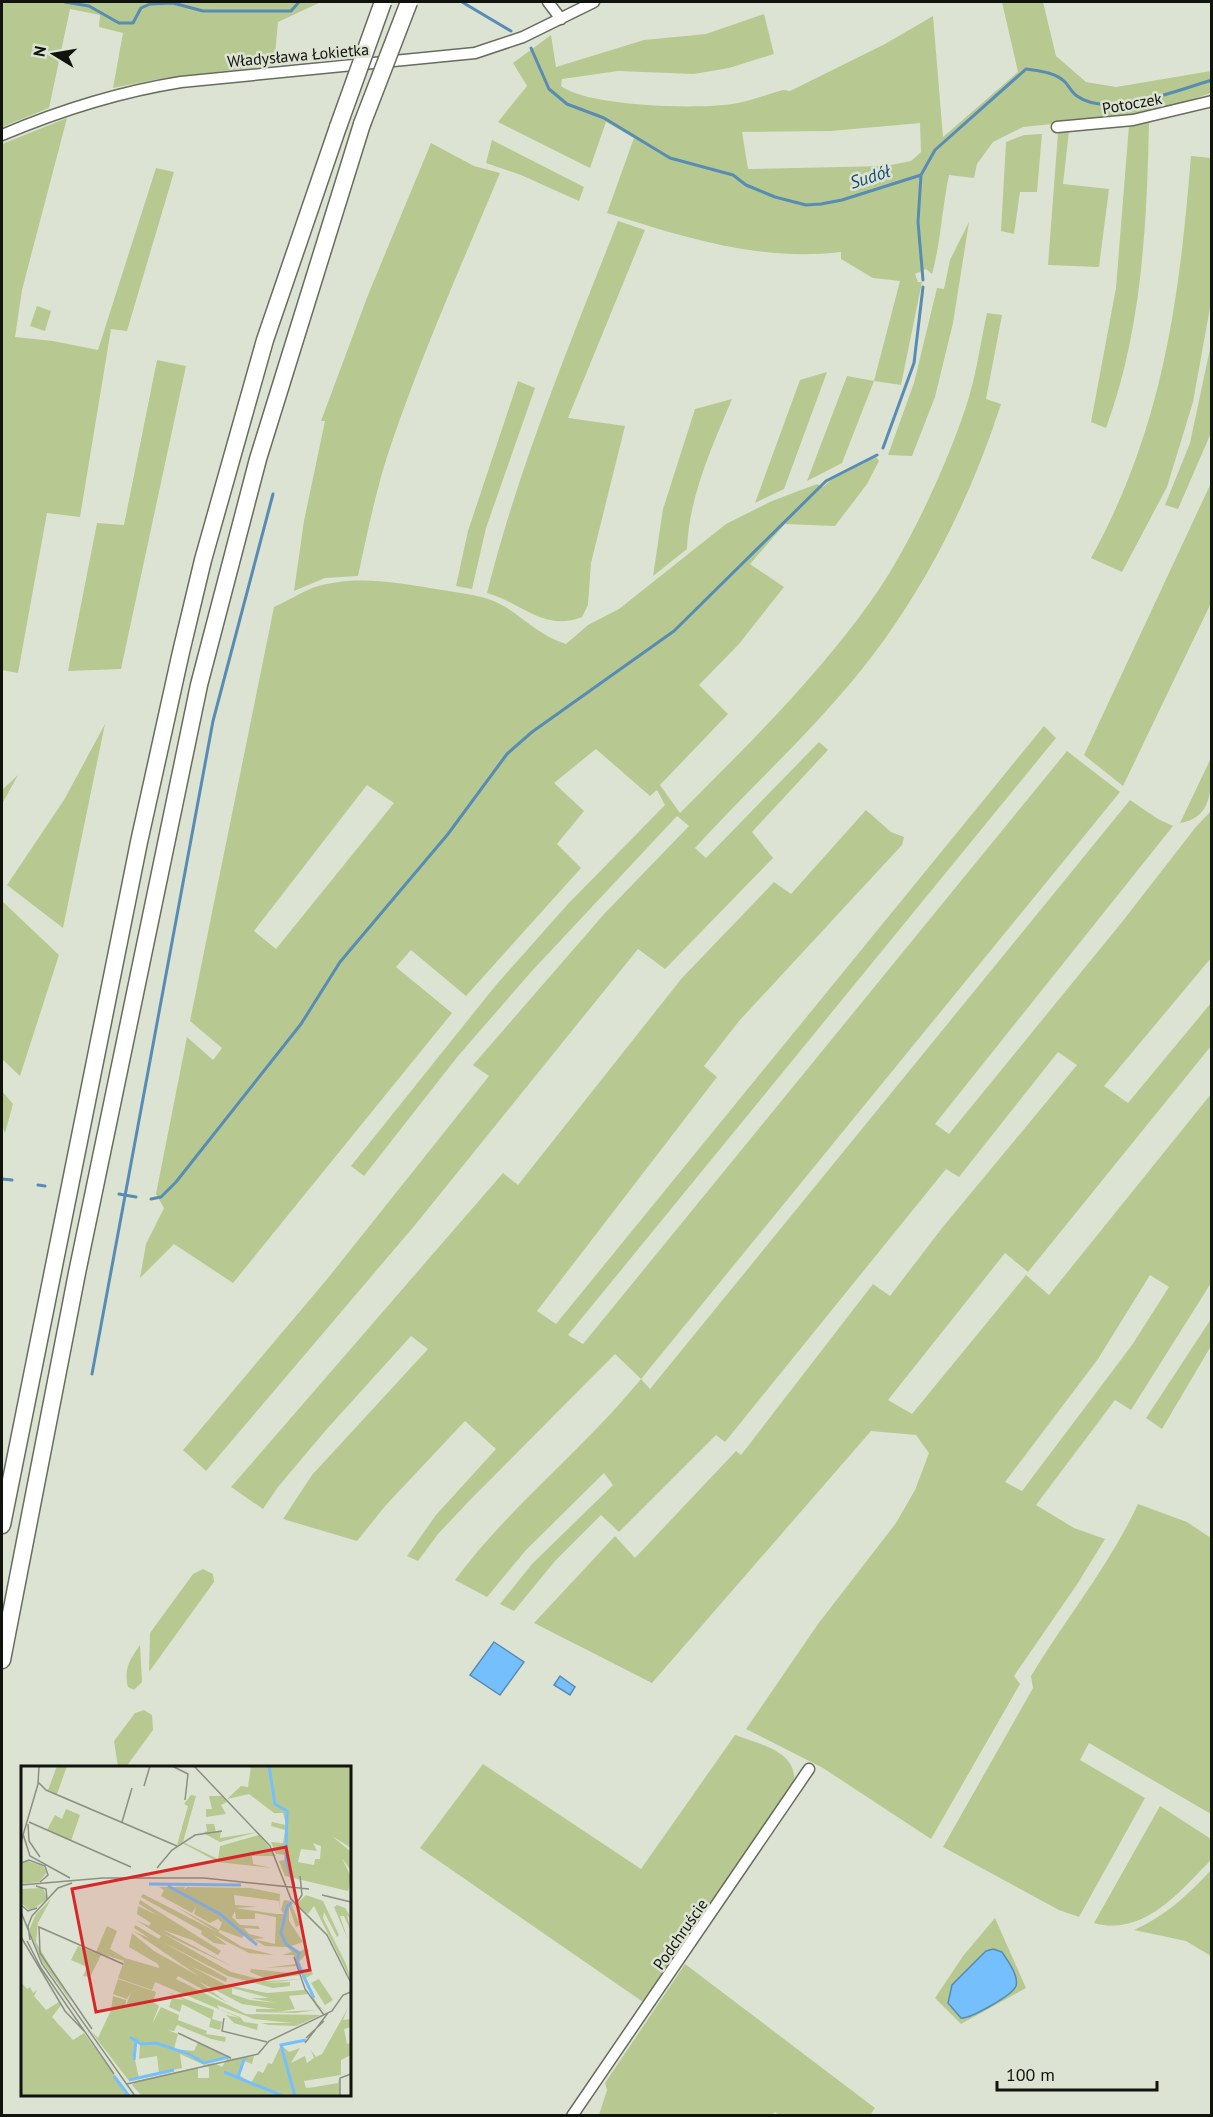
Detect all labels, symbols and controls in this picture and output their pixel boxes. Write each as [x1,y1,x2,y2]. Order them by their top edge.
north arrow [24,24,84,84]
street label: Władysława Łokietka [226,39,370,71]
text: N [28,44,50,58]
street label: Potoczek [1101,88,1164,118]
water label: Sudół [847,159,894,194]
inset map [21,1766,351,2096]
street label: Podchruście [648,1895,712,1973]
scale bar [997,2054,1158,2092]
text: 100 m [1006,2063,1055,2086]

